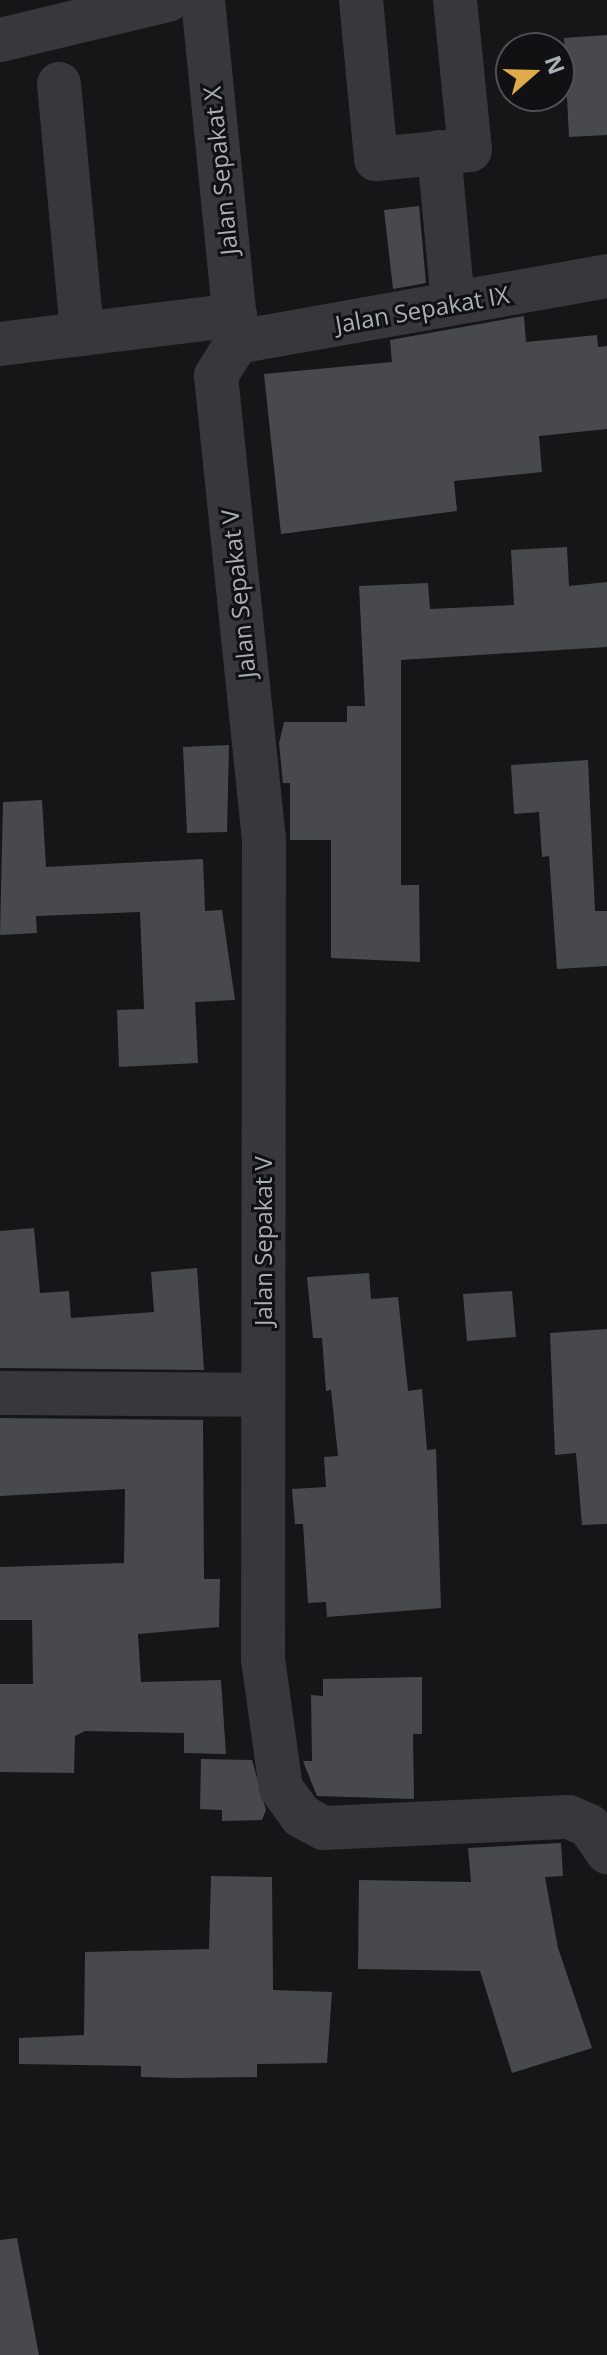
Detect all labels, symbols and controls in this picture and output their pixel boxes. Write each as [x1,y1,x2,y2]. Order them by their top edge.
north arrow [495,32,575,112]
text: N [539,51,573,78]
street label: Jalan Sepakat X [197,85,243,257]
street label: Jalan Sepakat IX [333,280,511,338]
street label: Jalan Sepakat V [215,508,261,680]
street label: Jalan Sepakat V [249,1156,277,1326]

